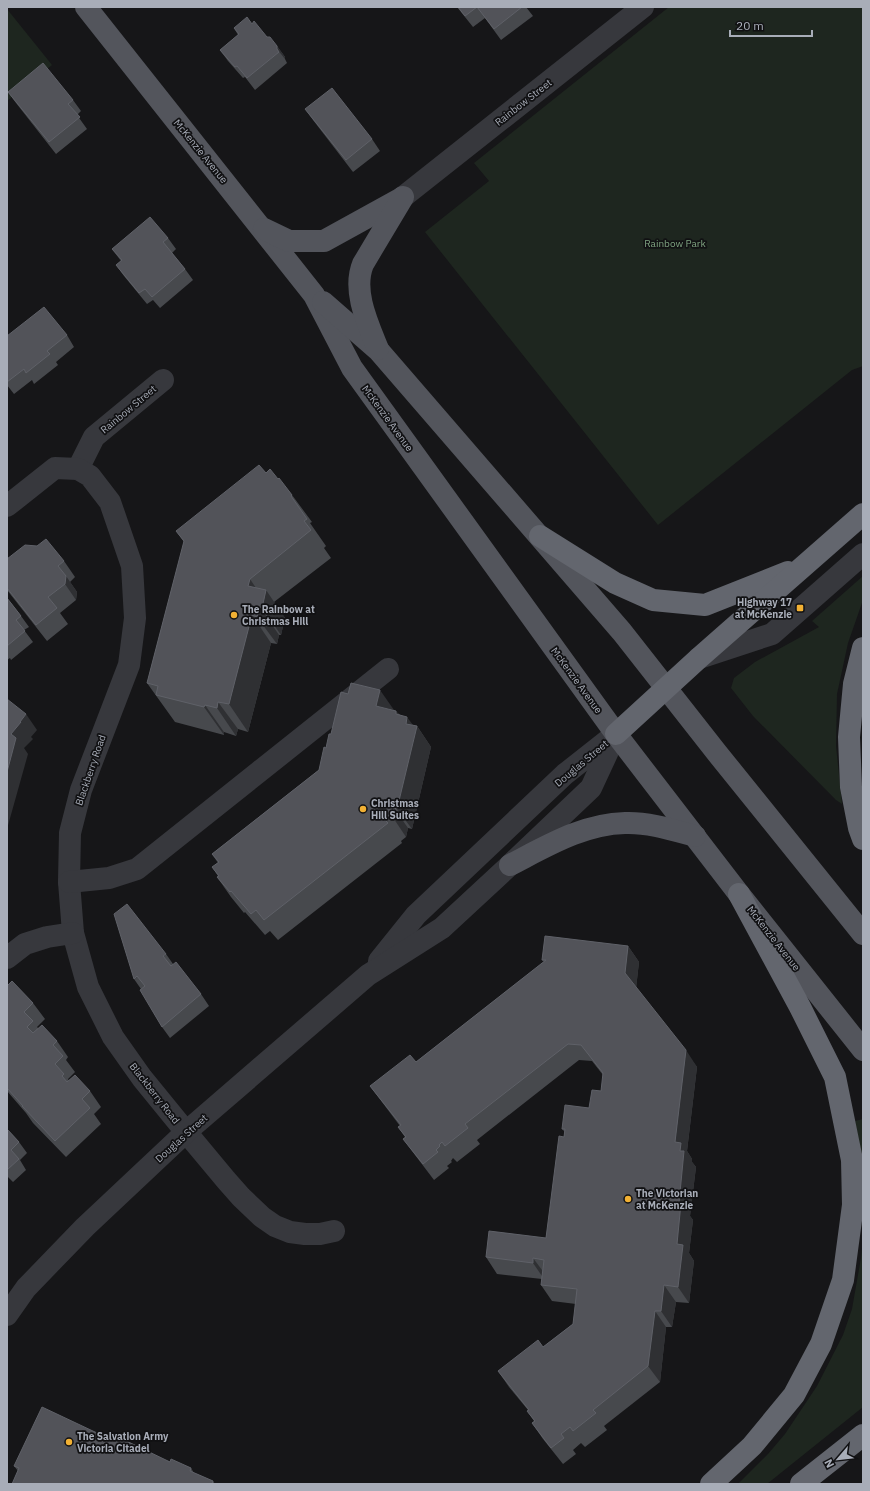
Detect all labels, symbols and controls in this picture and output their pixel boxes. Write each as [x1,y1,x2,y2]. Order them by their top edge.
scale bar [730,12,812,38]
text: 20 m [736,18,764,33]
street label: Rainbow Street [492,76,555,129]
street label: McKenzie Avenue [171,117,231,186]
park label: Rainbow Park [644,237,706,250]
street label: Rainbow Street [98,382,159,436]
street label: McKenzie Avenue [359,383,416,454]
place label: Highway 17 at McKenzie [735,596,792,621]
place label: The Rainbow at Christmas Hill [242,603,315,628]
marker: Highway 17 at McKenzie [795,603,805,613]
marker: The Rainbow at Christmas Hill [229,610,239,620]
street label: McKenzie Avenue [548,645,605,716]
street label: Blackberry Road [72,733,109,807]
street label: Douglas Street [552,737,611,790]
place label: Christmas Hill Suites [371,797,419,822]
marker: Christmas Hill Suites [358,804,368,814]
street label: McKenzie Avenue [744,903,803,974]
street label: Blackberry Road [127,1060,182,1126]
street label: Douglas Street [152,1111,211,1165]
place label: The Victorian at McKenzie [636,1187,698,1212]
marker: The Victorian at McKenzie [623,1194,633,1204]
place label: The Salvation Army Victoria Citadel [77,1430,169,1455]
marker: The Salvation Army Victoria Citadel [64,1437,74,1447]
north arrow [818,1439,858,1479]
text: N [821,1457,837,1470]

